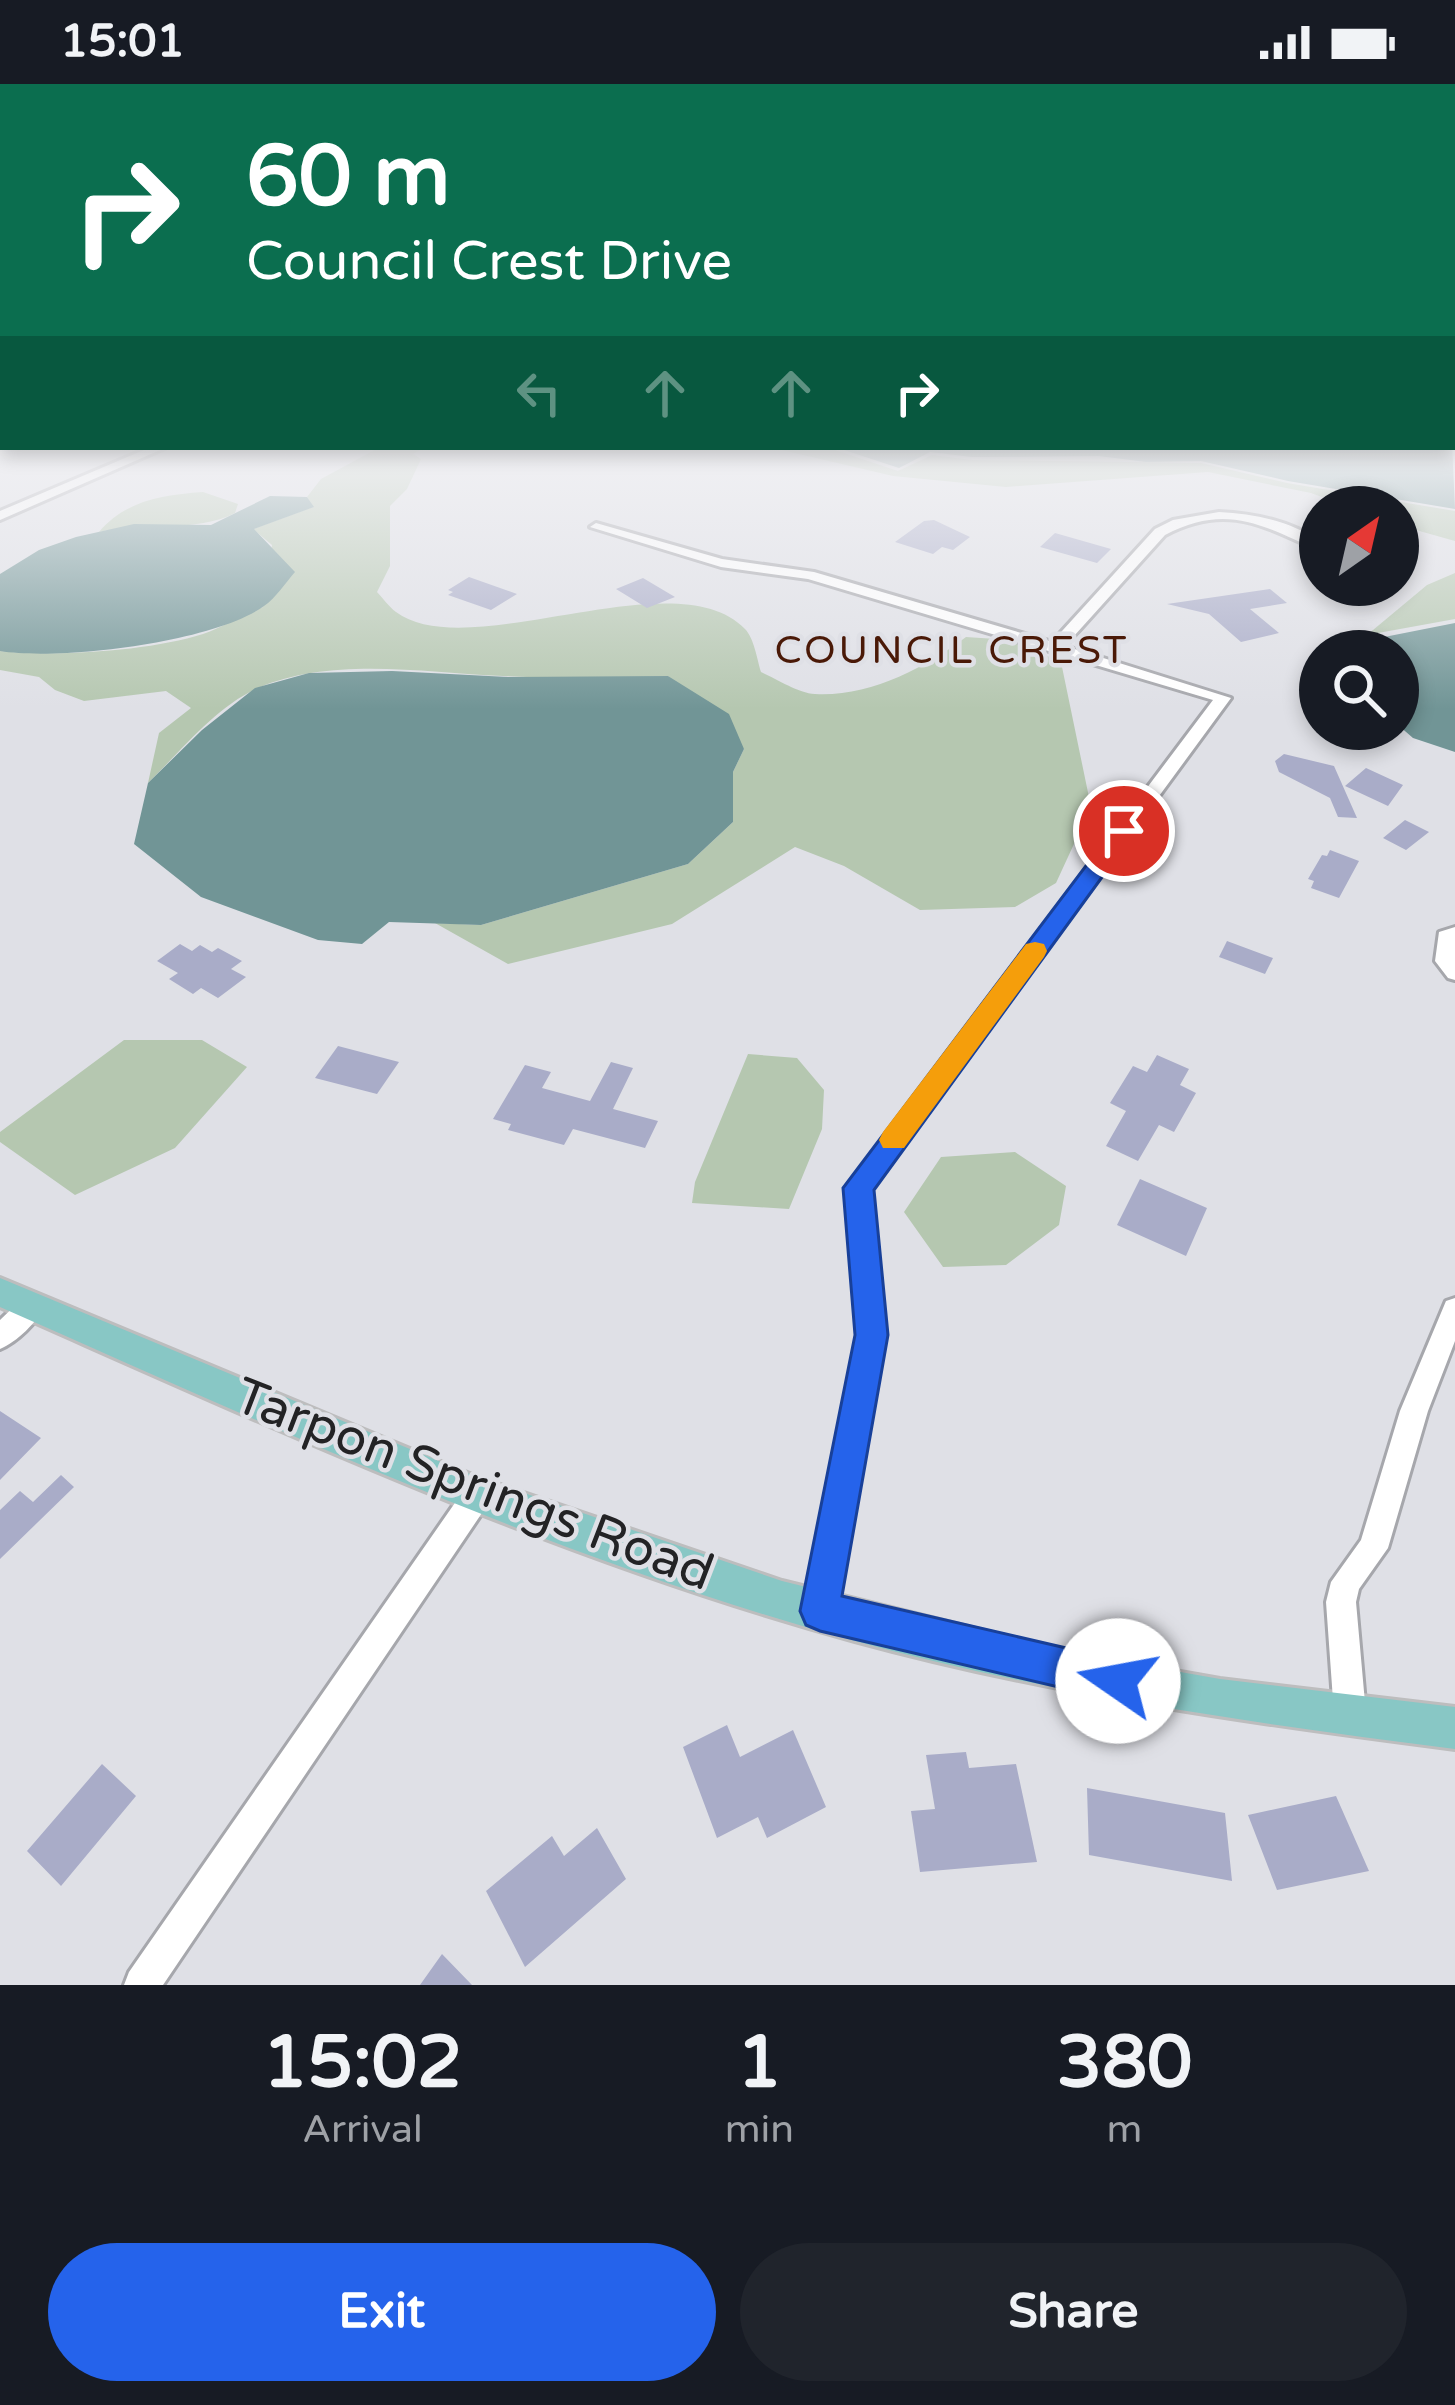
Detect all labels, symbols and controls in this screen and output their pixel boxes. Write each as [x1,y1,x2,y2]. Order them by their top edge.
text: 15:01 [60,15,185,69]
text: 60 m [246,127,450,228]
icon: right [48,132,204,288]
text: Council Crest Drive [246,229,732,294]
icon: left [506,360,572,426]
icon: ahead [632,360,698,426]
icon: ahead [758,360,824,426]
icon: right [884,360,950,426]
north arrow [1299,486,1419,606]
map controls [1299,486,1419,750]
district label: COUNCIL CREST [775,627,1129,674]
button: search [1299,630,1419,750]
pin [1073,780,1175,882]
icon: arrive [1091,798,1157,864]
street label: Tarpon Springs Road [226,1365,722,1605]
position arrow [1055,1618,1181,1744]
text: 15:02 [263,2020,462,2107]
text: 1 [737,2020,782,2107]
text: 380 [1057,2020,1192,2107]
text: Arrival [302,2106,423,2153]
text: min [725,2106,794,2153]
text: m [1107,2106,1142,2153]
button: Exit [48,2243,716,2381]
button: Share [740,2243,1407,2381]

